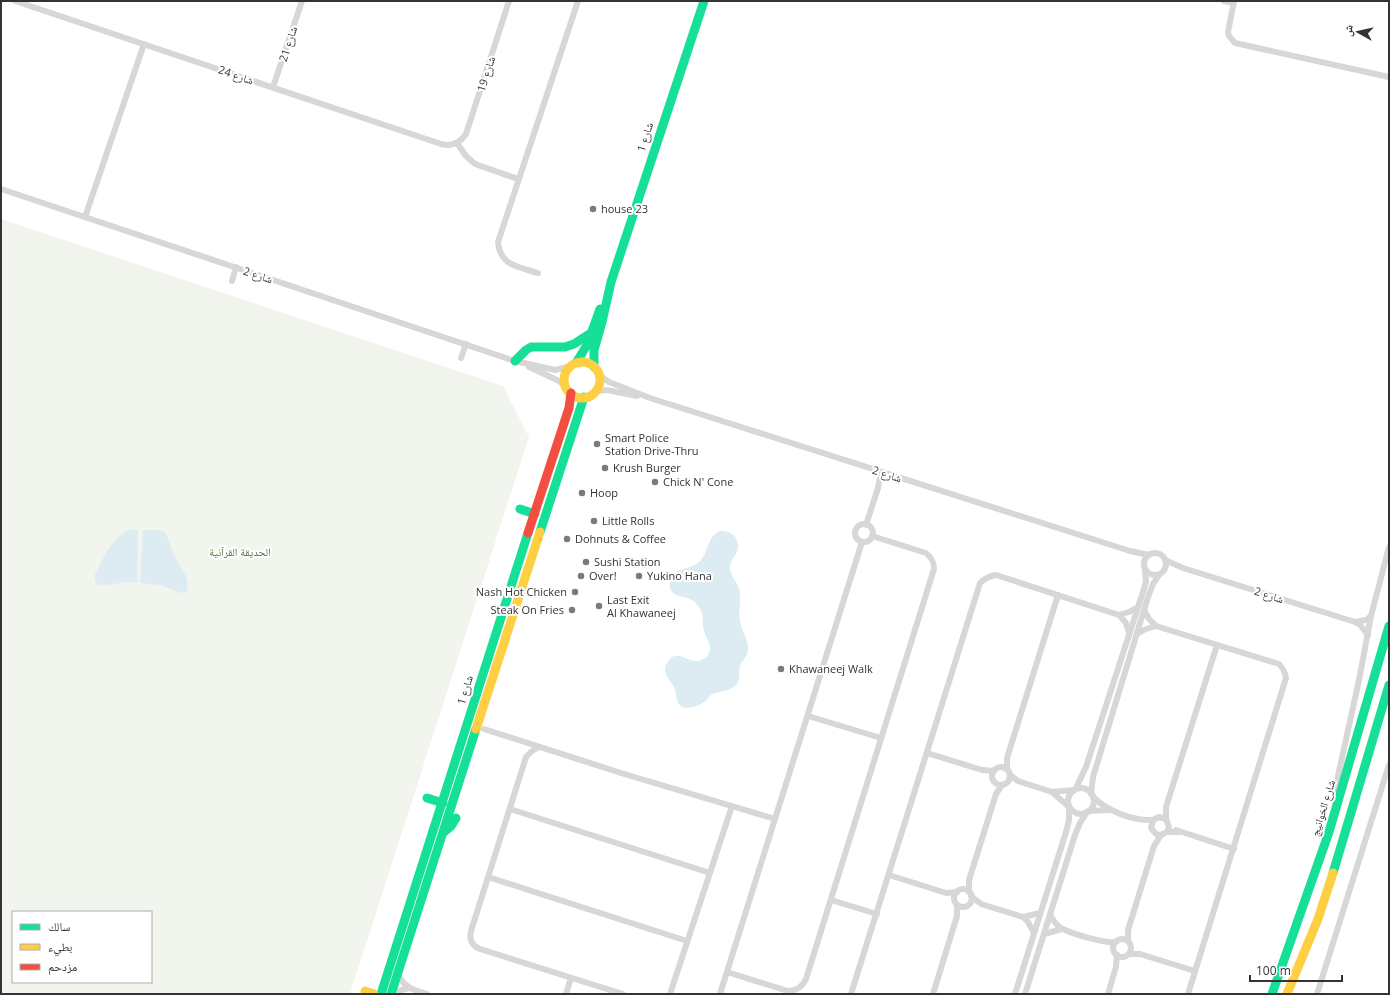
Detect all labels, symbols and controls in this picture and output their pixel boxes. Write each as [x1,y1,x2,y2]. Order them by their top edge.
north arrow [1338,12,1378,52]
text: ش [1339,23,1357,38]
street label: شارع 21 [275,24,300,63]
street label: شارع 19 [473,54,498,93]
street label: شارع 24 [217,62,256,88]
street label: شارع 1 [633,120,656,153]
place label: house 23 [601,201,648,216]
marker: house 23 [588,204,598,214]
street label: شارع 2 [242,263,275,286]
place label: Smart Police Station Drive-Thru [605,430,699,458]
marker: Smart Police Station Drive-Thru [592,439,602,449]
place label: Krush Burger [613,460,681,475]
street label: شارع 2 [871,462,904,485]
marker: Krush Burger [600,463,610,473]
place label: Chick N' Cone [663,474,733,489]
marker: Chick N' Cone [650,477,660,487]
place label: Hoop [590,485,618,500]
marker: Hoop [577,488,587,498]
place label: Little Rolls [602,513,654,528]
marker: Little Rolls [589,516,599,526]
place label: Dohnuts & Coffee [575,531,666,546]
marker: Dohnuts & Coffee [562,534,572,544]
park label: الحديقة القرآنية [209,544,271,559]
place label: Sushi Station [594,554,661,569]
marker: Sushi Station [581,557,591,567]
place label: Over! [589,568,617,583]
place label: Yukino Hana [647,568,712,583]
marker: Over! [576,571,586,581]
marker: Yukino Hana [634,571,644,581]
street label: شارع 2 [1253,583,1286,606]
place label: Nash Hot Chicken [476,584,567,599]
marker: Nash Hot Chicken [570,587,580,597]
place label: Last Exit Al Khawaneej [607,592,676,620]
marker: Last Exit Al Khawaneej [594,601,604,611]
place label: Steak On Fries [491,602,564,617]
marker: Steak On Fries [567,605,577,615]
place label: Khawaneej Walk [789,661,873,676]
marker: Khawaneej Walk [776,664,786,674]
street label: شارع 1 [453,673,476,706]
street label: شارع الخوانيج [1307,778,1338,838]
legend [12,911,152,983]
text: سالك [48,918,70,935]
text: بطيء [48,938,72,957]
scale bar [1250,957,1342,983]
text: مزدحم [48,958,77,975]
text: 100 m [1256,962,1291,979]

